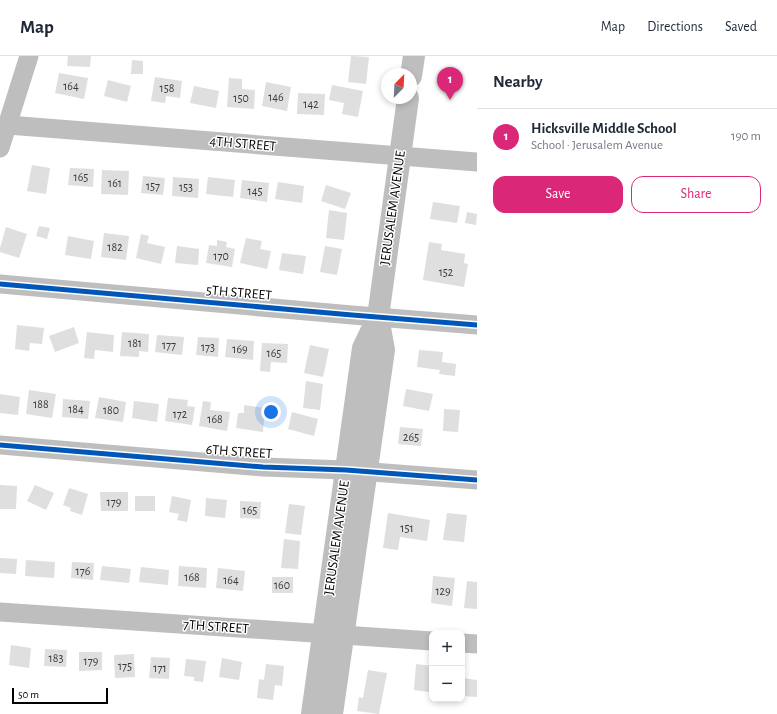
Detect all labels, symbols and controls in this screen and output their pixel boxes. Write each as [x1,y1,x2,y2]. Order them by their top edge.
text: Map [20,18,54,37]
text: Map [601,20,625,34]
text: Directions [647,20,703,34]
text: Saved [725,20,757,34]
pin: 1 [437,67,463,100]
north arrow [381,68,417,104]
text: Nearby [493,73,543,90]
house number: 164 [63,80,79,92]
house number: 158 [160,82,175,94]
house number: 146 [268,91,284,103]
house number: 150 [233,92,249,104]
house number: 142 [303,98,319,110]
text: Hicksville Middle School [531,121,677,136]
text: 1 [504,130,508,143]
text: 190 m [731,130,761,143]
street label: 4TH STREET [209,134,277,154]
text: School · Jerusalem Avenue [531,139,663,152]
street label: JERUSALEM AVENUE [378,150,408,266]
house number: 165 [74,171,88,183]
button: Save [493,176,623,213]
button: Share [631,176,761,213]
house number: 161 [108,177,122,189]
house number: 157 [146,180,160,192]
house number: 153 [179,181,193,193]
house number: 145 [248,185,262,197]
house number: 182 [107,241,123,253]
house number: 170 [213,250,229,262]
house number: 152 [439,266,454,278]
street label: 5TH STREET [206,283,273,303]
house number: 181 [128,337,142,349]
house number: 177 [162,339,176,351]
house number: 173 [201,341,215,353]
house number: 169 [232,343,248,355]
house number: 165 [267,347,281,359]
house number: 188 [33,398,49,410]
your location [261,402,281,422]
house number: 184 [68,403,84,415]
house number: 180 [103,404,119,416]
house number: 172 [173,408,188,420]
house number: 168 [207,413,223,425]
house number: 265 [403,431,419,443]
street label: 6TH STREET [205,443,273,461]
street label: JERUSALEM AVENUE [322,480,352,596]
house number: 179 [107,496,122,508]
house number: 165 [243,504,257,516]
house number: 151 [400,522,414,534]
house number: 176 [76,565,91,577]
house number: 168 [184,571,200,583]
house number: 164 [223,574,239,586]
house number: 160 [274,579,290,591]
house number: 129 [435,585,451,597]
street label: 7TH STREET [183,618,250,636]
map controls [429,630,465,702]
button: + [429,630,465,666]
house number: 183 [49,652,63,664]
house number: 179 [84,655,99,667]
house number: 175 [118,660,132,672]
house number: 171 [153,662,167,674]
button: − [429,666,465,702]
scale bar [12,686,108,705]
text: 50 m [18,689,39,700]

